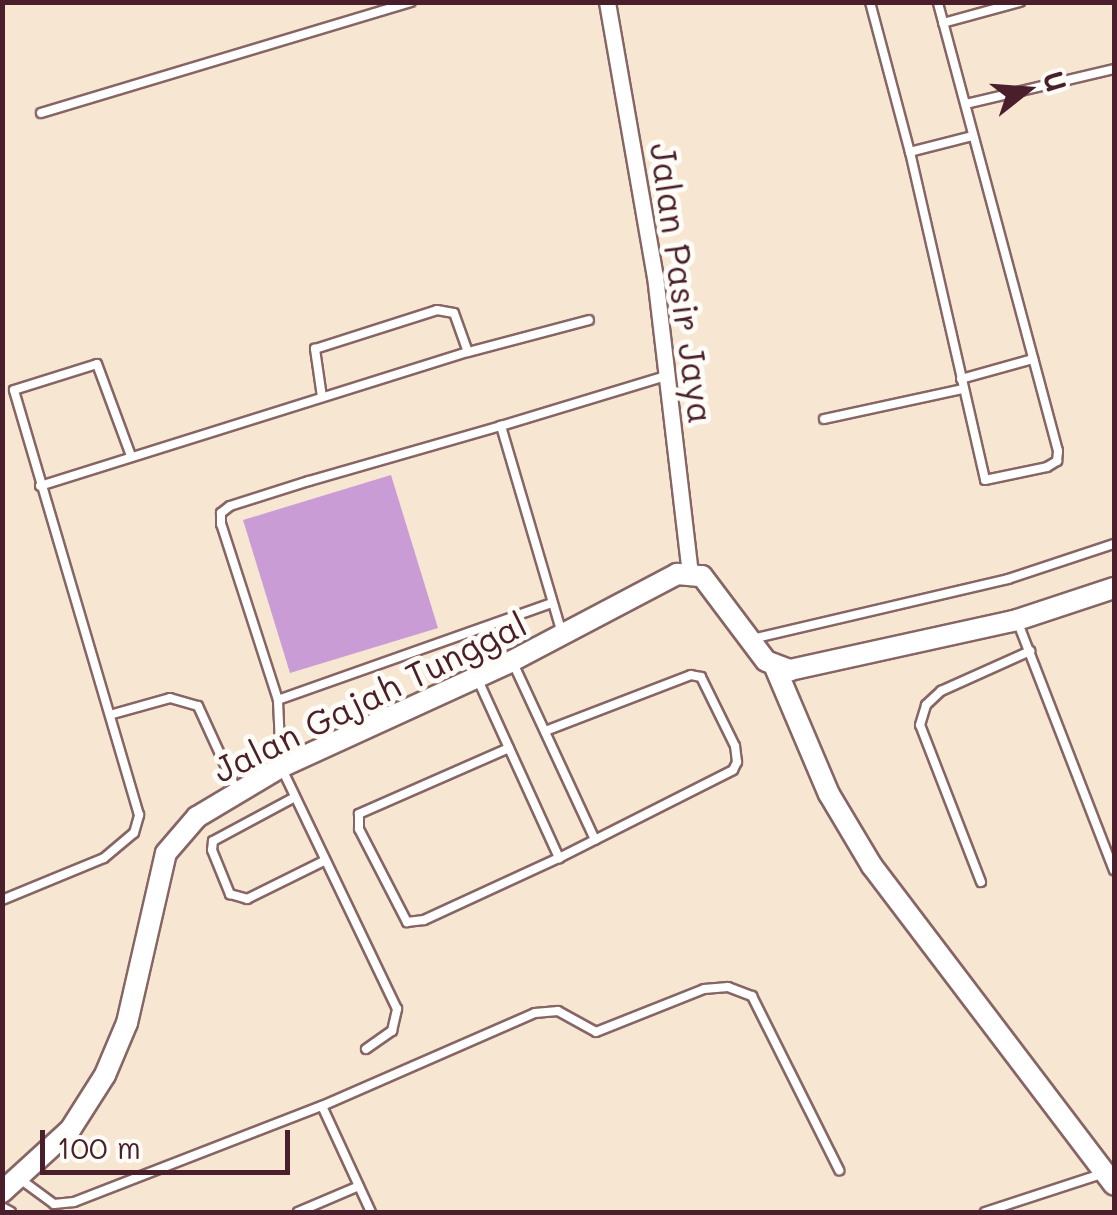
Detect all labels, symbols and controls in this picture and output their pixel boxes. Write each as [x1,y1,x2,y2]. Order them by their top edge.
north arrow [977,40,1077,140]
text: U [1036,67,1076,96]
street label: Jalan Pasir Jaya [643,140,723,426]
street label: Jalan Gajah Tunggal [205,602,533,790]
scale bar [45,1110,295,1172]
text: 100 m [57,1127,141,1167]

